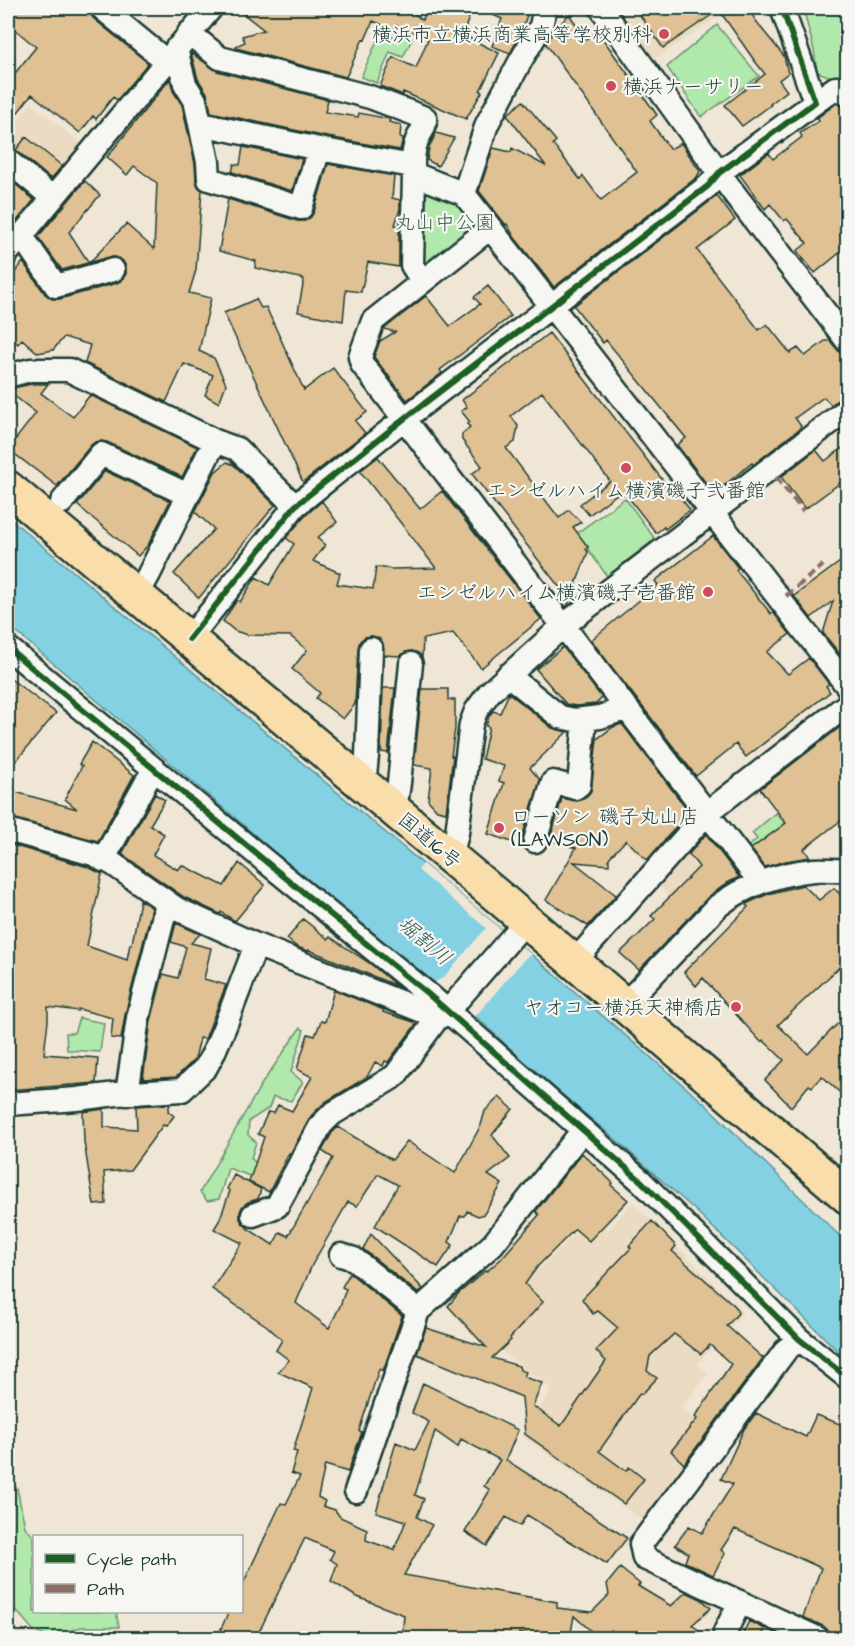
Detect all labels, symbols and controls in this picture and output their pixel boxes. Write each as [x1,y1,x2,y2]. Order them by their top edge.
place label: 横浜市立横浜商業高等学校別科 [372,21,652,49]
marker: 横浜市立横浜商業高等学校別科 [657,27,671,41]
place label: 横浜ナーサリー [623,73,764,101]
marker: 横浜ナーサリー [604,79,618,93]
park label: 丸山中公園 [395,209,495,237]
marker: エンゼルハイム横濱磯子弐番館 [619,461,633,475]
place label: エンゼルハイム横濱磯子弐番館 [486,477,766,505]
place label: エンゼルハイム横濱磯子壱番館 [417,579,696,607]
marker: エンゼルハイム横濱磯子壱番館 [701,585,715,599]
place label: ローソン 磯子丸山店 (LAWSON) [511,803,699,854]
street label: 国道16号 [392,806,467,876]
marker: ローソン 磯子丸山店 (LAWSON) [492,821,506,835]
water label: 堀割川 [391,910,458,973]
place label: ヤオコー横浜天神橋店 [524,994,724,1022]
marker: ヤオコー横浜天神橋店 [729,1000,743,1014]
legend [33,1535,243,1613]
text: Cycle path [87,1547,176,1573]
text: Path [87,1577,124,1602]

